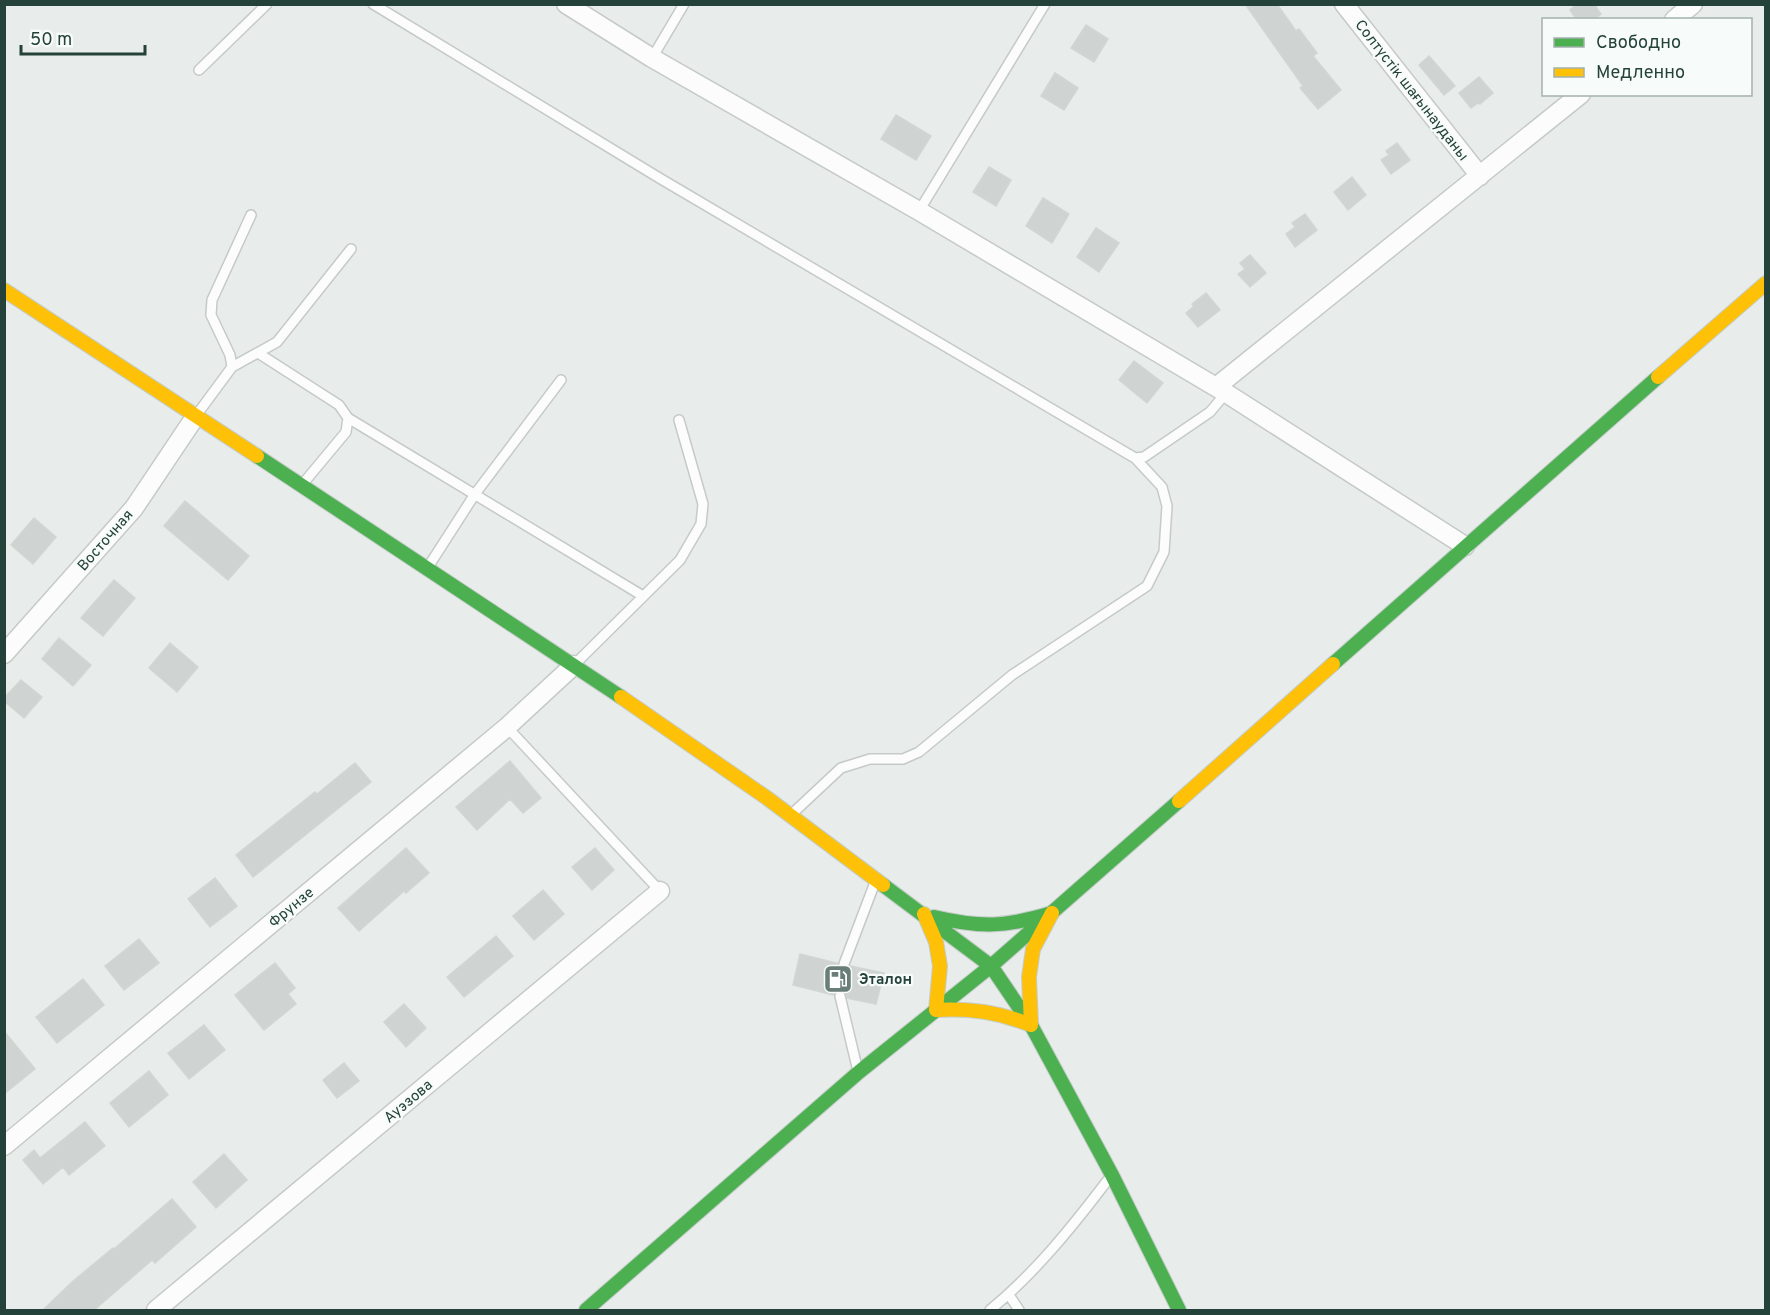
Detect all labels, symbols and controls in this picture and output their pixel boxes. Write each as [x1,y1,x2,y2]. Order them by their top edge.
street label: Солтүстік шағынауданы [1350,17,1472,165]
scale bar [21,18,146,56]
legend [1542,18,1752,96]
text: 50 m [30,29,72,52]
text: Свободно [1596,32,1681,55]
text: Медленно [1596,62,1685,85]
street label: Восточная [74,506,138,576]
street label: Фрунзе [265,884,318,933]
fuel station icon: Эталон [822,963,854,995]
place label: Эталон [859,971,912,990]
street label: Ауэзова [381,1076,437,1128]

